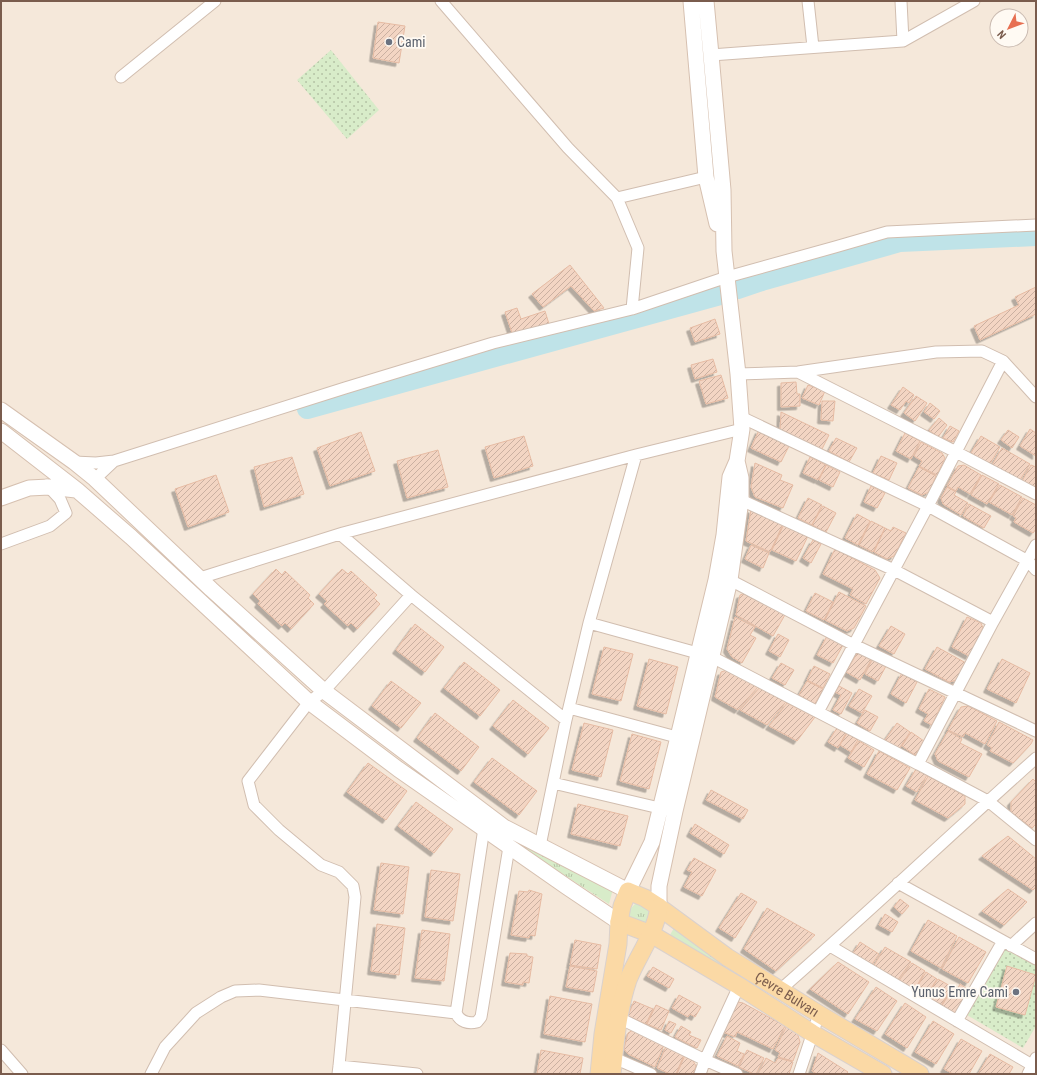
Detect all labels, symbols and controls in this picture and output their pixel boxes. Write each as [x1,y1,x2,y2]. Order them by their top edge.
north arrow [989,8,1029,48]
text: N [995,27,1009,41]
place label: Cami [397,34,425,50]
marker: Cami [384,37,394,47]
street label: Çevre Bulvarı [752,968,822,1020]
place label: Yunus Emre Cami [911,984,1008,1000]
marker: Yunus Emre Cami [1011,987,1021,997]

